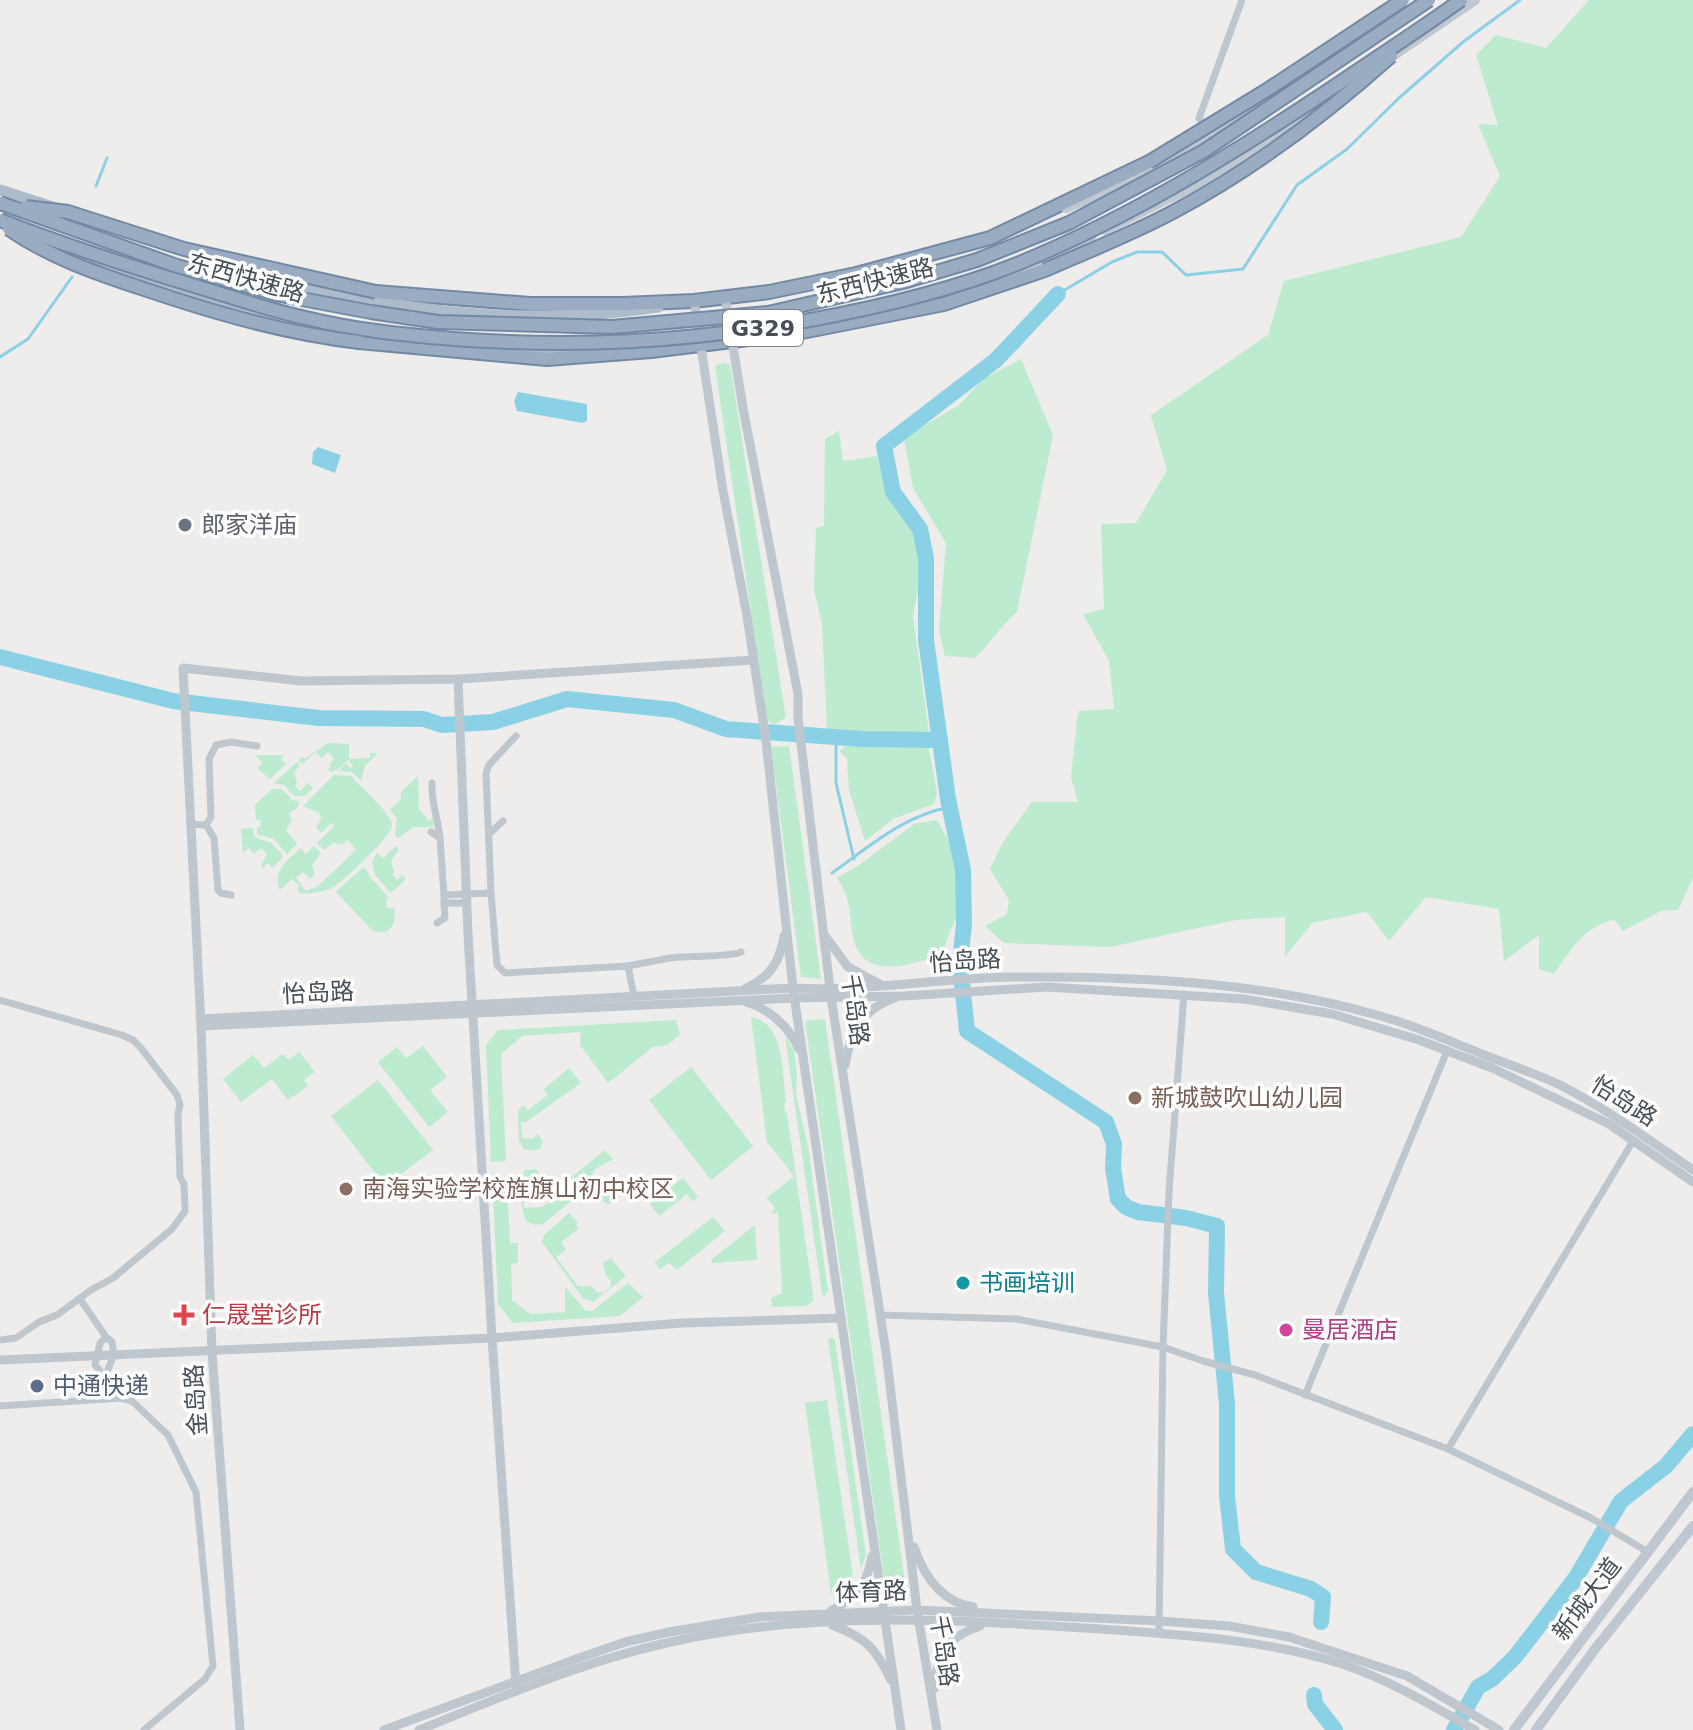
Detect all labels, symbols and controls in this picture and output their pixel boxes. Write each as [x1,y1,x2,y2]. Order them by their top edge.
street label: 东西快速路 [184,248,308,308]
street label: 东西快速路 [813,253,937,309]
road number: G329 [723,310,803,346]
place label: 郎家洋庙 [201,511,297,539]
marker: 郎家洋庙 [176,516,194,534]
street label: 怡岛路 [928,945,1002,977]
street label: 千岛路 [836,972,874,1048]
street label: 怡岛路 [281,977,355,1009]
street label: 怡岛路 [1586,1070,1662,1132]
place label: 新城鼓吹山幼儿园 [1151,1084,1343,1112]
marker: 新城鼓吹山幼儿园 [1126,1089,1144,1107]
place label: 南海实验学校旌旗山初中校区 [362,1175,674,1203]
marker: 南海实验学校旌旗山初中校区 [337,1180,355,1198]
place label: 书画培训 [979,1269,1075,1297]
marker: 书画培训 [954,1274,972,1292]
place label: 仁晟堂诊所 [202,1301,322,1329]
marker: 仁晟堂诊所 [173,1304,195,1326]
place label: 曼居酒店 [1302,1316,1398,1344]
marker: 曼居酒店 [1277,1321,1295,1339]
street label: 金岛路 [180,1363,212,1437]
place label: 中通快递 [53,1372,149,1400]
marker: 中通快递 [28,1377,46,1395]
street label: 新城大道 [1547,1552,1627,1646]
street label: 体育路 [835,1577,907,1607]
street label: 千岛路 [925,1613,963,1689]

